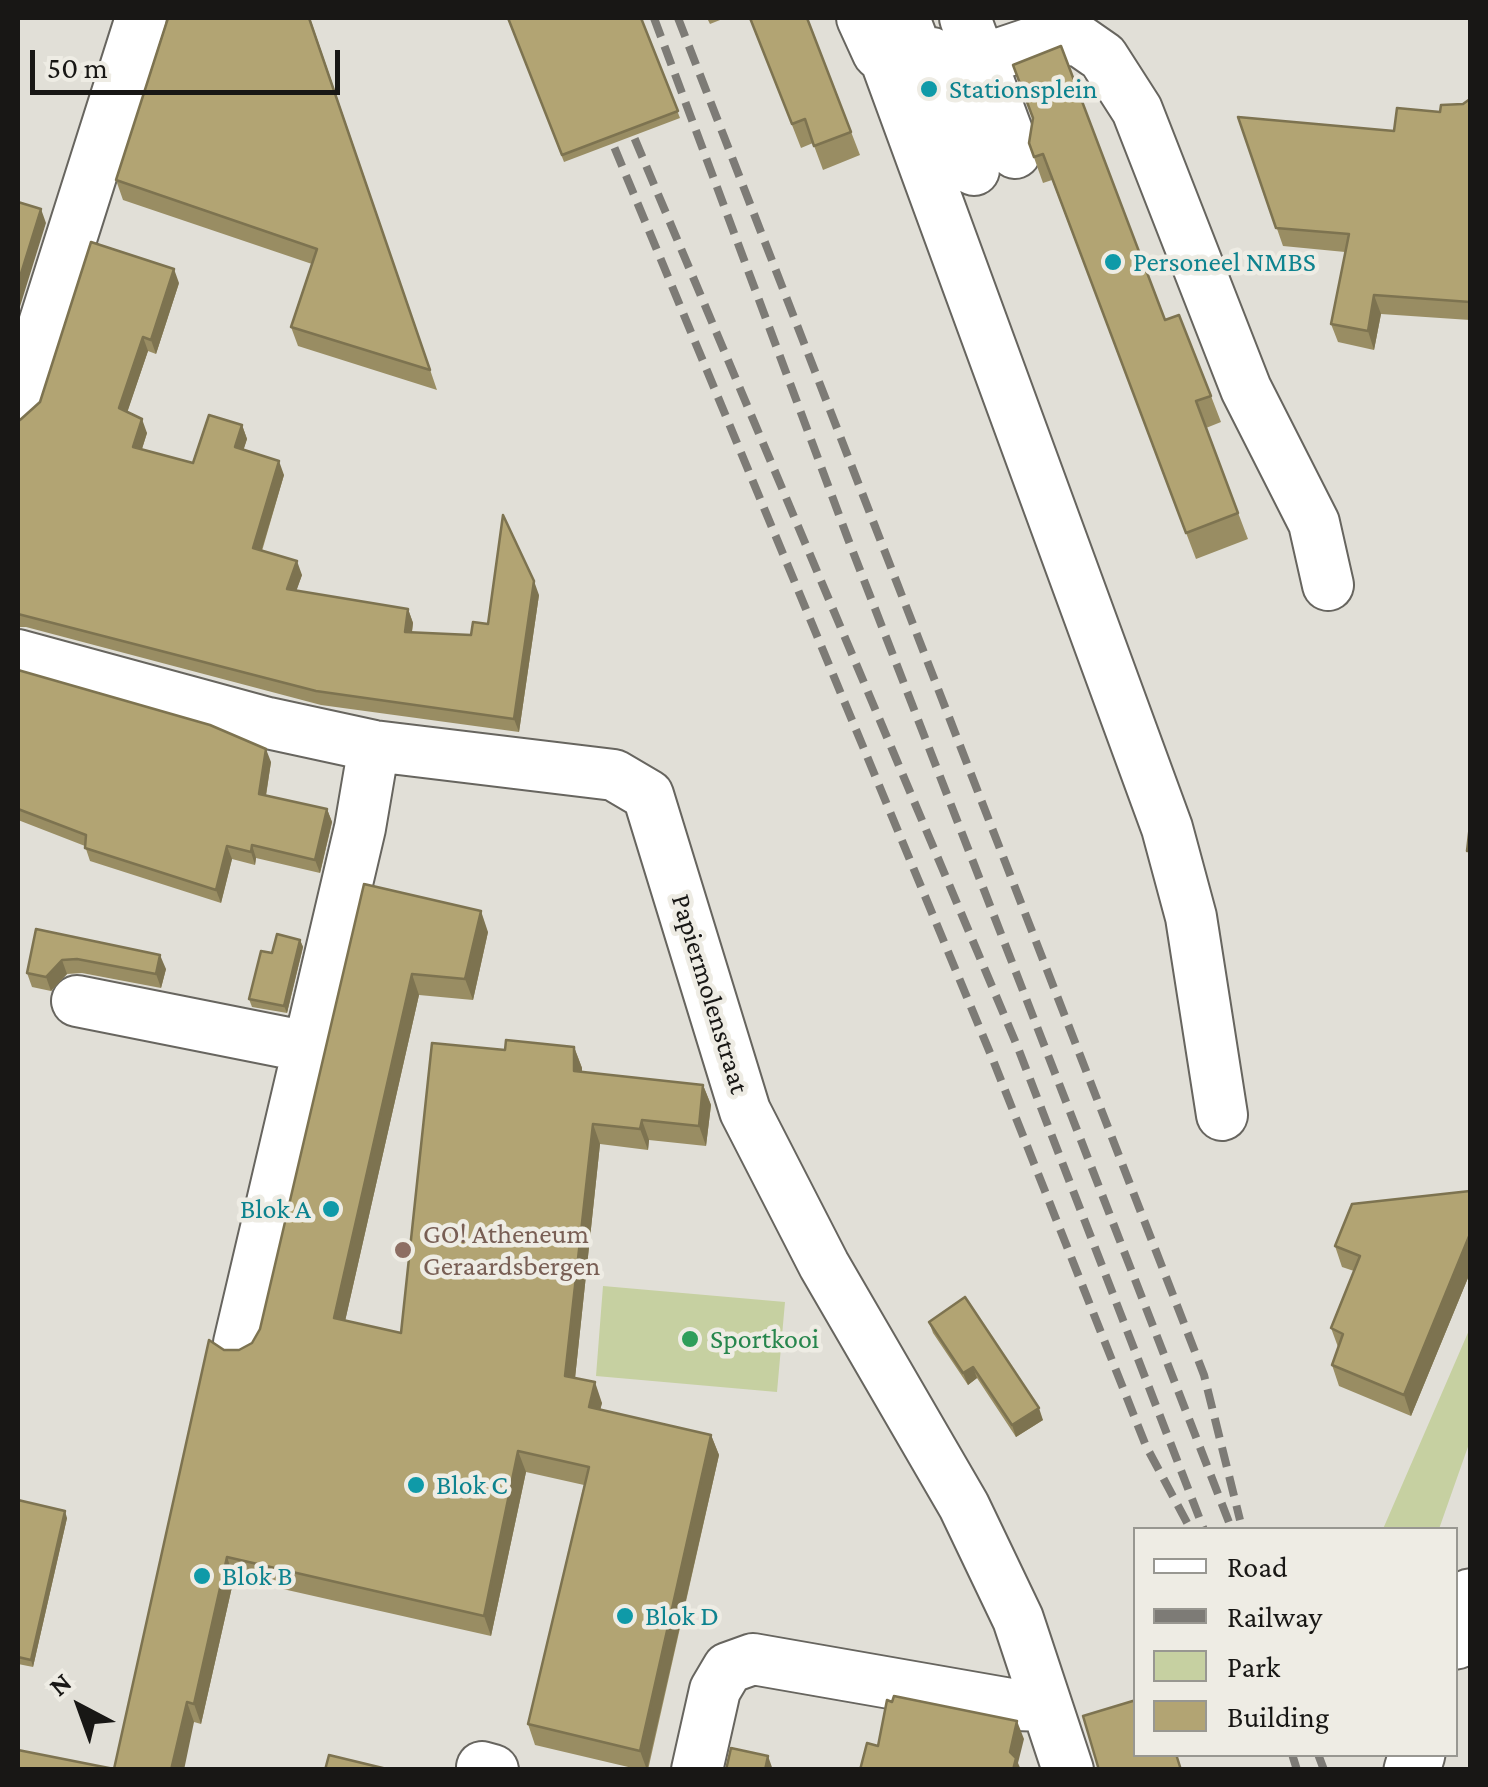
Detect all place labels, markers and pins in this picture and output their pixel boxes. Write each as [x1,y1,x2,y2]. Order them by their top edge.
place label: Stationsplein [949,72,1097,106]
marker: Stationsplein [918,78,940,100]
place label: Personeel NMBS [1133,245,1316,279]
marker: Personeel NMBS [1102,251,1124,273]
place label: Blok A [240,1192,311,1226]
marker: Blok A [320,1198,342,1220]
place label: GO! Atheneum Geraardsbergen [423,1217,600,1283]
marker: GO! Atheneum Geraardsbergen [392,1239,414,1261]
place label: Sportkooi [710,1322,819,1356]
marker: Sportkooi [679,1328,701,1350]
place label: Blok C [436,1468,508,1502]
marker: Blok C [405,1474,427,1496]
place label: Blok B [222,1559,292,1593]
marker: Blok B [191,1565,213,1587]
place label: Blok D [645,1599,719,1633]
marker: Blok D [614,1605,636,1627]

